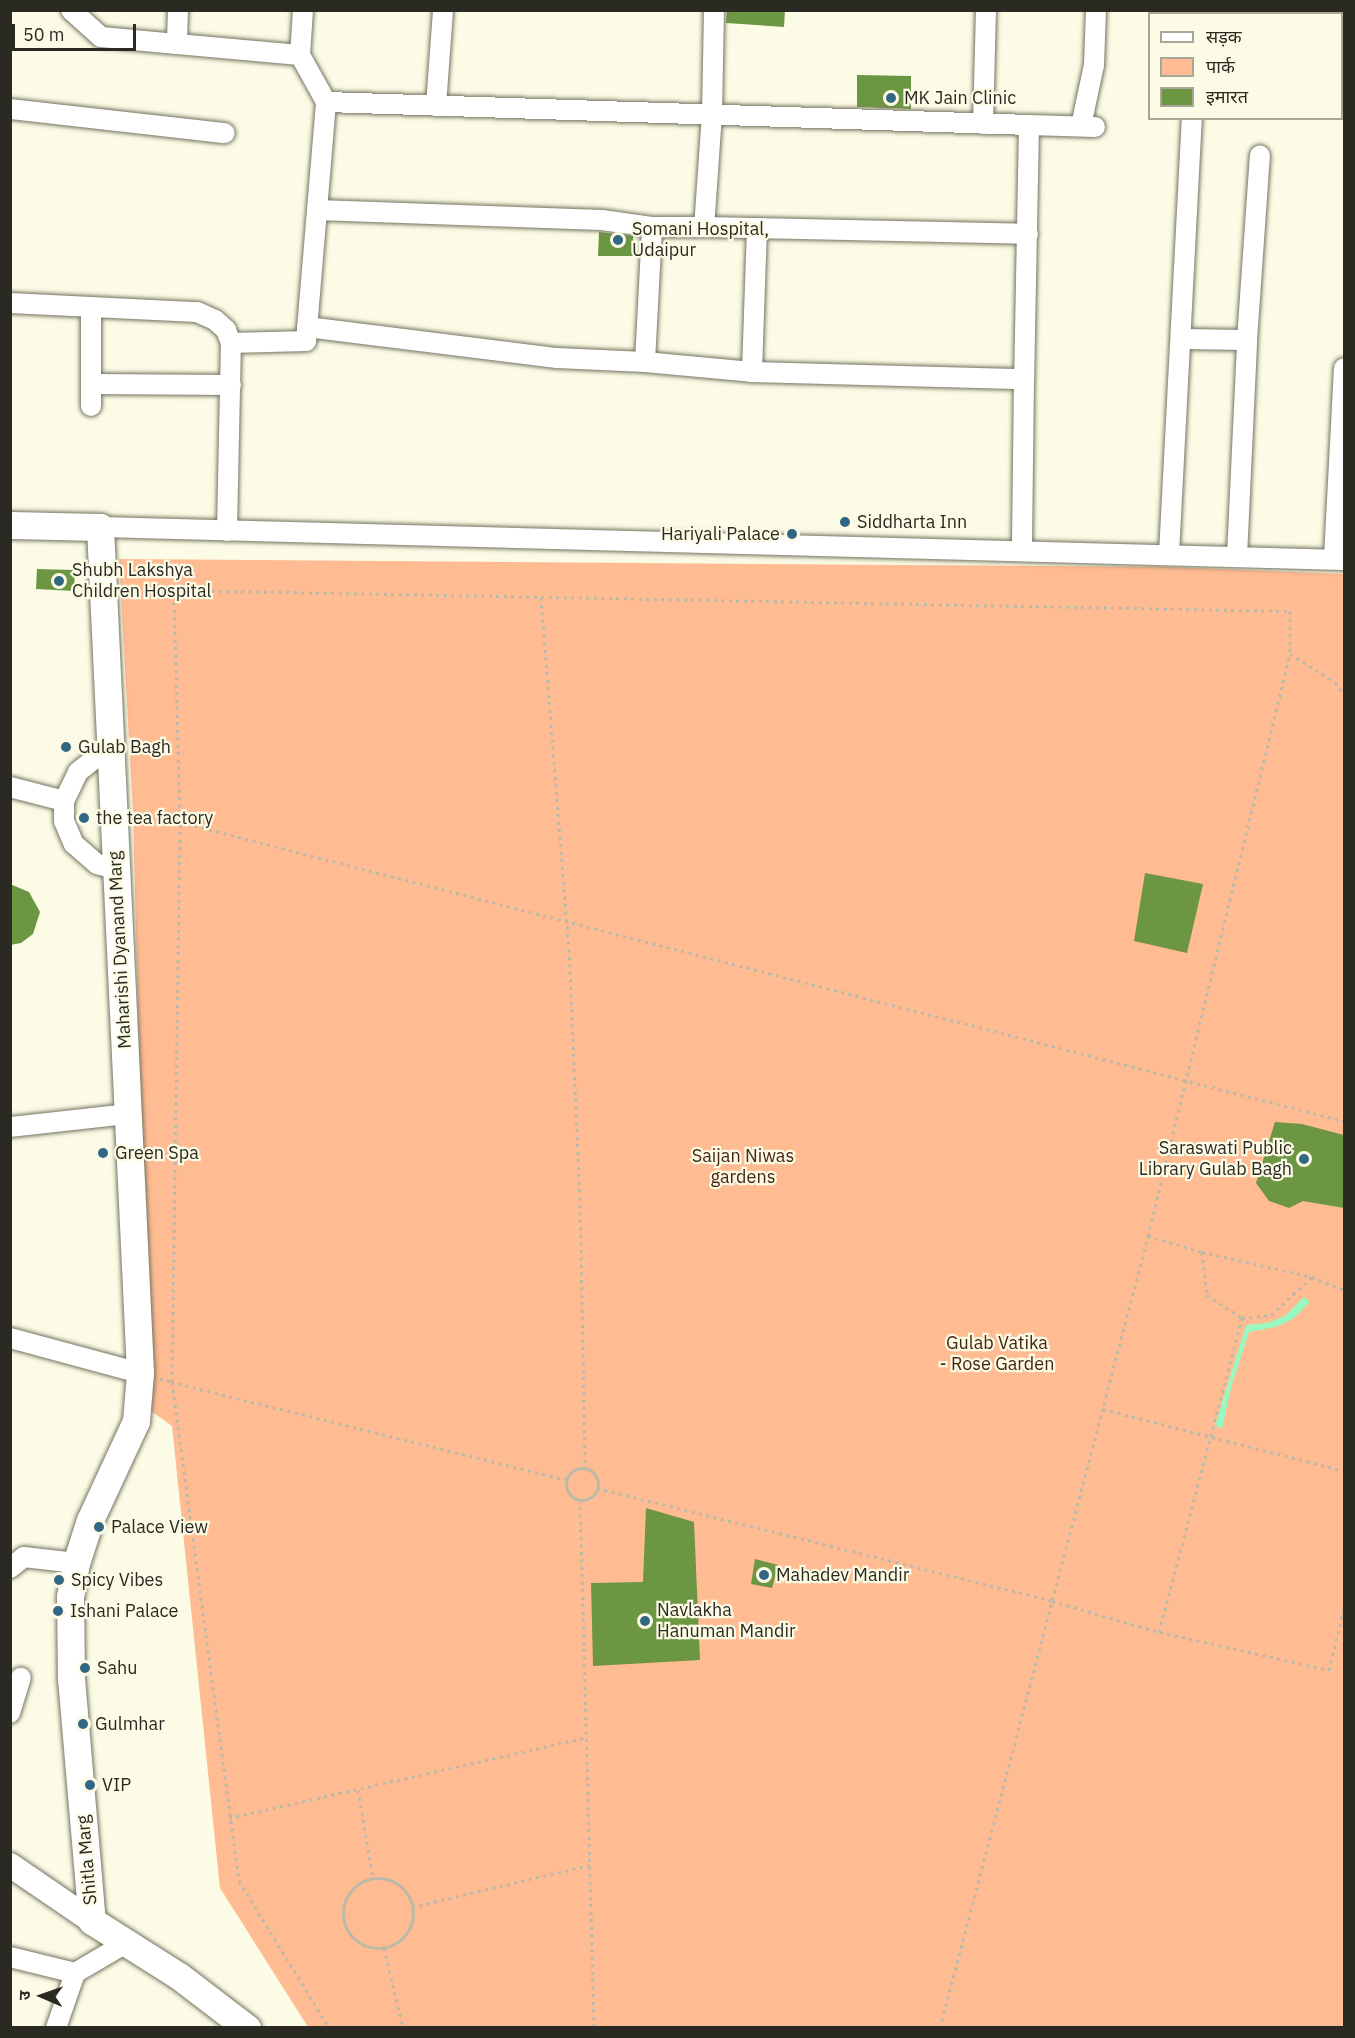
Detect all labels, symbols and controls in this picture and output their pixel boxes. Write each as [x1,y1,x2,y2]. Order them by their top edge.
scale bar [15,12,140,50]
legend [1148,12,1343,120]
text: 50 m [23,23,65,46]
text: सड़क [1206,25,1242,48]
text: पार्क [1206,55,1235,78]
text: इमारत [1206,85,1248,108]
place label: MK Jain Clinic [904,87,1016,109]
marker: MK Jain Clinic [882,89,900,107]
place label: Somani Hospital, Udaipur [632,219,769,262]
marker: Somani Hospital, Udaipur [609,231,627,249]
place label: Siddharta Inn [857,511,967,533]
marker: Siddharta Inn [838,515,852,529]
place label: Hariyali Palace [661,523,780,545]
marker: Hariyali Palace [785,527,799,541]
place label: Shubh Lakshya Children Hospital [72,560,211,602]
marker: Shubh Lakshya Children Hospital [50,572,68,590]
place label: Gulab Bagh [78,736,171,758]
marker: Gulab Bagh [59,740,73,754]
place label: the tea factory [96,807,213,829]
marker: the tea factory [77,811,91,825]
street label: Maharishi Dyanand Marg [104,851,136,1049]
place label: Saraswati Public Library Gulab Bagh [1139,1138,1292,1180]
place label: Green Spa [115,1142,199,1164]
marker: Green Spa [96,1146,110,1160]
park label: Saijan Niwas gardens [692,1146,794,1188]
marker: Saraswati Public Library Gulab Bagh [1297,1152,1311,1166]
park label: Gulab Vatika - Rose Garden [940,1333,1054,1376]
place label: Palace View [111,1516,208,1538]
marker: Palace View [92,1520,106,1534]
place label: Mahadev Mandir [776,1564,909,1586]
marker: Mahadev Mandir [757,1568,771,1582]
place label: Spicy Vibes [71,1569,163,1591]
marker: Spicy Vibes [52,1573,66,1587]
place label: Ishani Palace [70,1600,178,1622]
place label: Navlakha Hanuman Mandir [657,1600,796,1642]
marker: Ishani Palace [51,1604,65,1618]
marker: Navlakha Hanuman Mandir [638,1614,652,1628]
place label: Sahu [97,1657,138,1679]
marker: Sahu [78,1661,92,1675]
place label: Gulmhar [95,1713,165,1735]
marker: Gulmhar [76,1717,90,1731]
place label: VIP [102,1774,131,1796]
marker: VIP [83,1778,97,1792]
street label: Shitla Marg [72,1814,102,1906]
north arrow [12,1966,72,2026]
text: उ [14,1990,34,2000]

